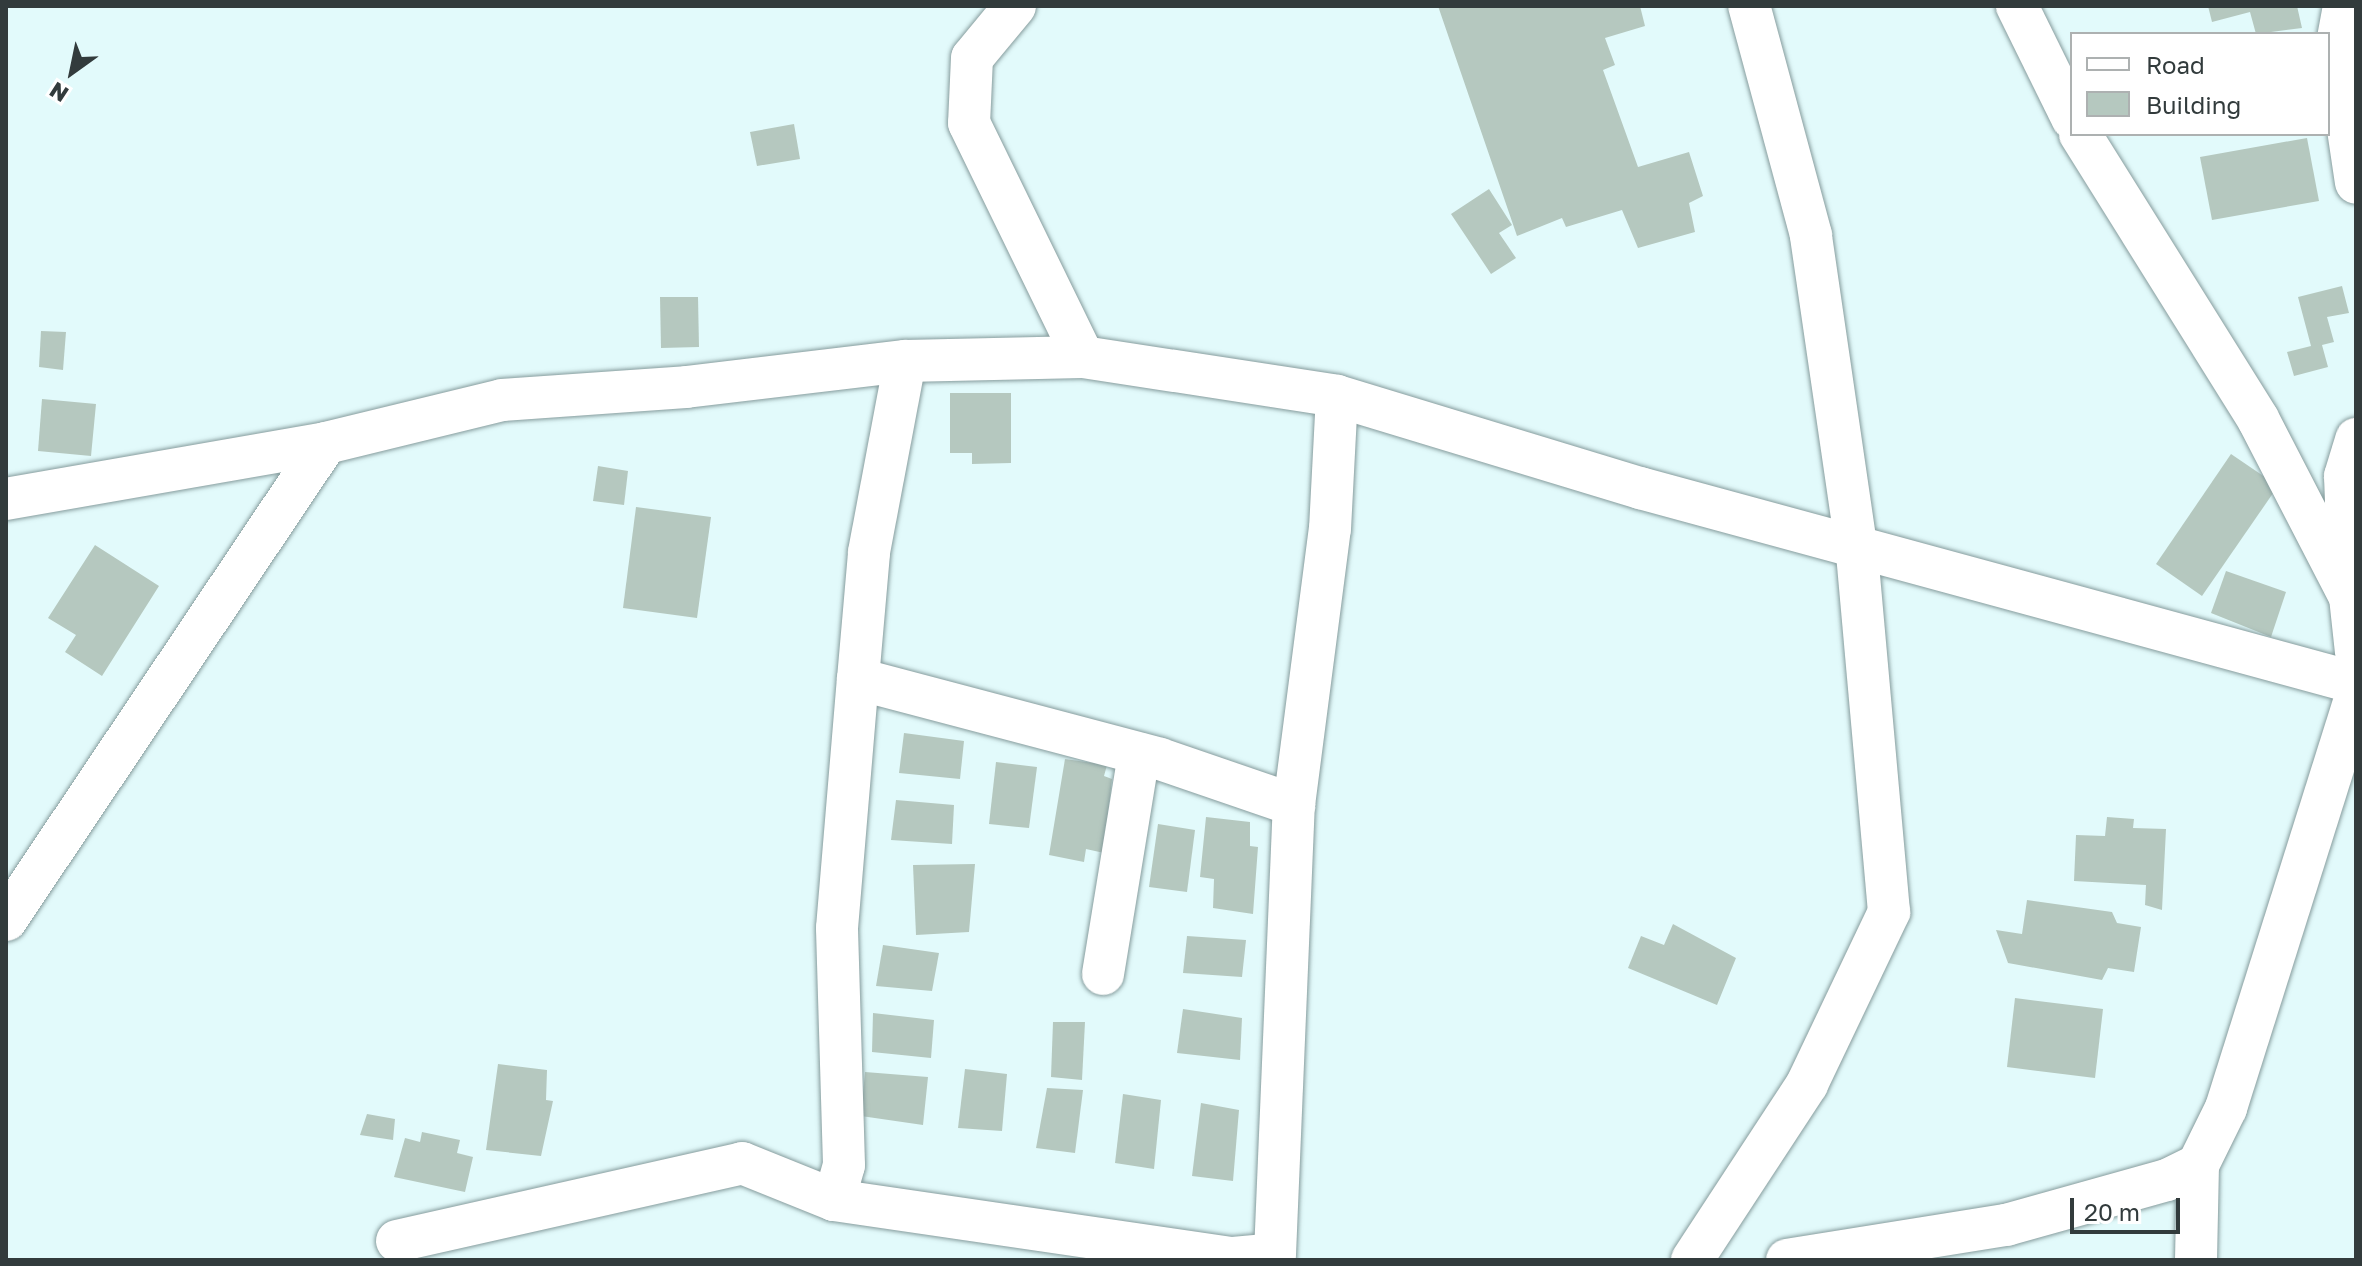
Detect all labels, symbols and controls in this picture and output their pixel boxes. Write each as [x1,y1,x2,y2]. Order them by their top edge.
north arrow [32,32,112,112]
legend [2070,32,2330,136]
text: Road [2146,50,2205,79]
text: N [44,77,73,108]
text: Building [2146,90,2241,119]
scale bar [2074,1182,2184,1232]
text: 20 m [2084,1197,2140,1226]

